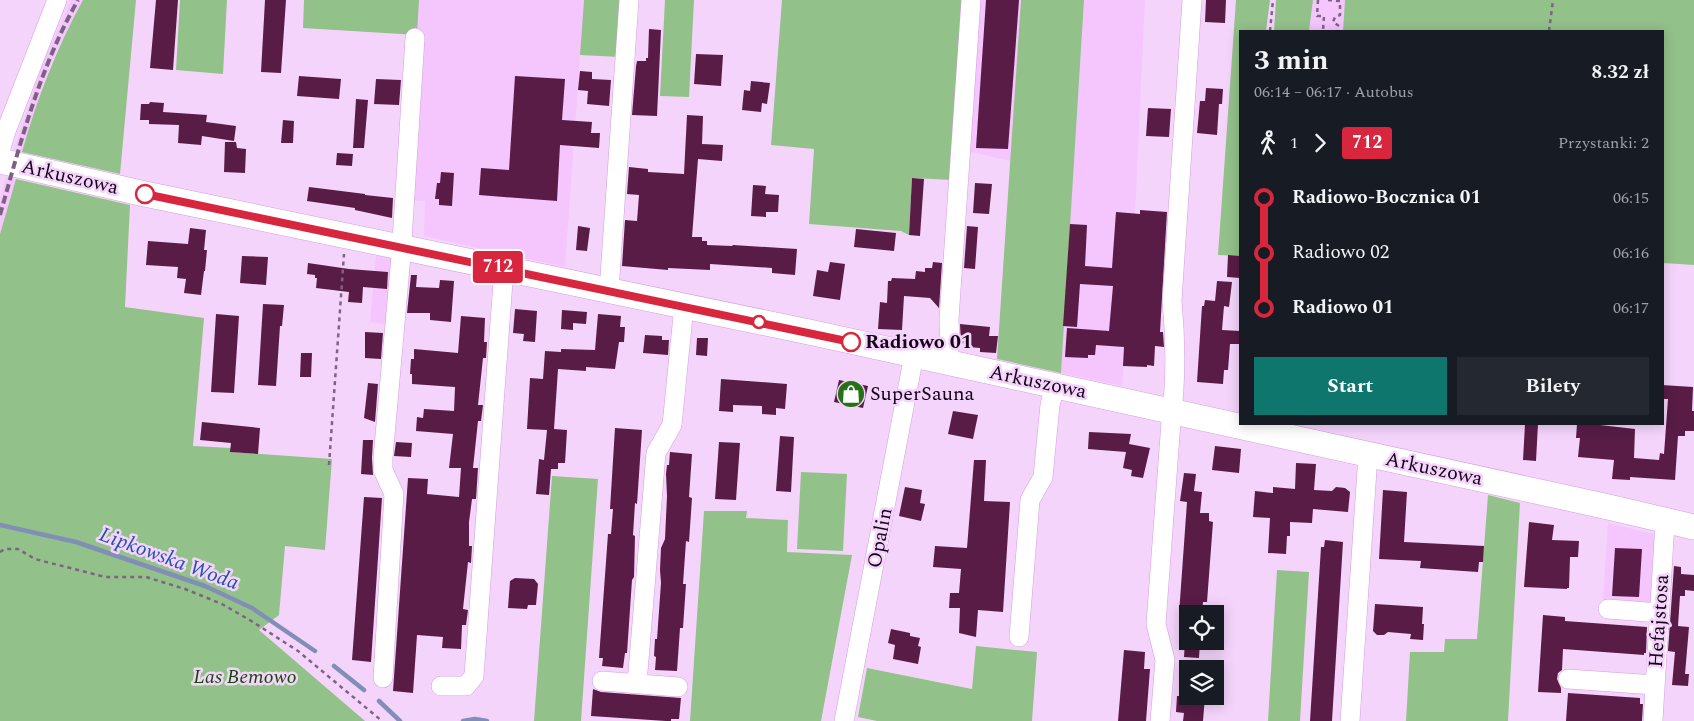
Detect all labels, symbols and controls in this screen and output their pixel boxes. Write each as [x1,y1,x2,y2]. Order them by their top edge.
text: 3 min [1254,39,1329,82]
text: 8.32 zł [1592,58,1649,87]
text: 06:14 – 06:17 · Autobus [1254,80,1414,104]
icon: walk [1254,129,1282,157]
icon: forward [1306,129,1334,157]
text: 712 [1352,129,1382,156]
text: 1 [1290,131,1298,155]
text: Przystanki: 2 [1558,131,1649,155]
street label: Arkuszowa [19,151,122,203]
text: Radiowo-Bocznica 01 [1292,183,1481,212]
unlabelled marker [135,184,155,204]
text: 06:15 [1613,186,1649,210]
text: Radiowo 02 [1292,238,1389,267]
text: 06:16 [1613,241,1649,265]
line badge: 712 [469,251,527,283]
text: 712 [483,253,513,280]
text: Radiowo 01 [1292,293,1394,322]
text: 06:17 [1613,296,1649,320]
unlabelled marker [752,315,766,329]
place label: Radiowo 01 [865,327,972,357]
marker: Radiowo 01 [841,332,861,352]
street label: Arkuszowa [987,357,1090,407]
button: Start [1254,357,1447,415]
button: Bilety [1457,357,1649,415]
shop icon: SuperSauna [836,379,866,409]
place label: SuperSauna [870,379,974,409]
street label: Arkuszowa [1383,444,1486,494]
street label: Opalin [859,505,901,571]
water label: Lipkowska Woda [95,519,244,599]
street label: Hefajstosa [1641,573,1677,669]
map controls [1179,605,1224,705]
button: locate [1179,605,1224,650]
button: layers [1179,660,1224,705]
park label: Las Bemowo [193,662,297,692]

